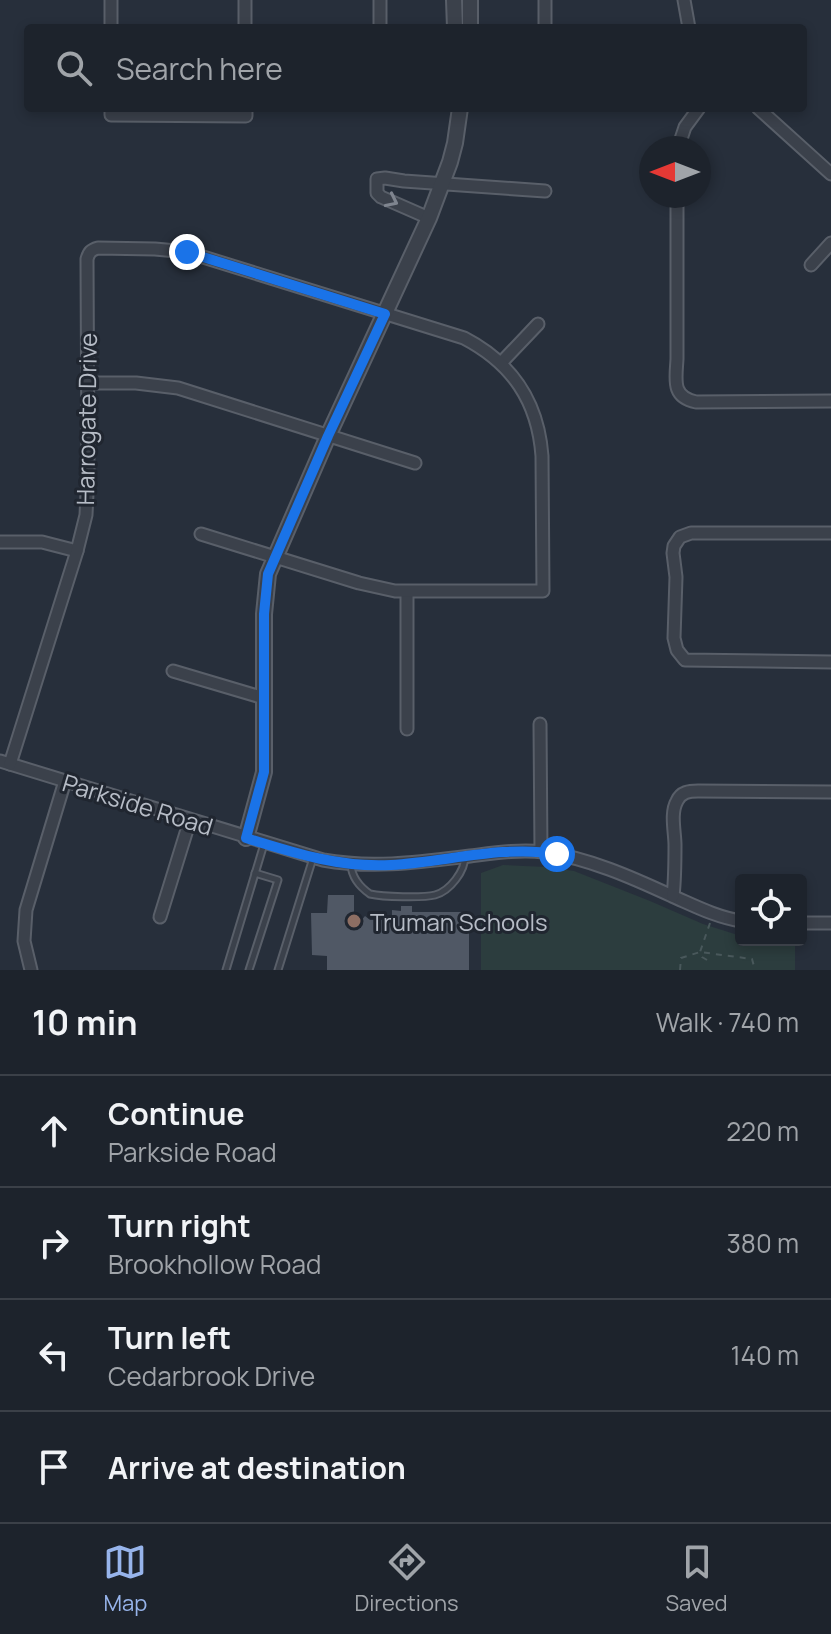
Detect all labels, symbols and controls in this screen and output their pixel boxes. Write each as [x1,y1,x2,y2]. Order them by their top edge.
search box [24,24,807,112]
icon: search [52,46,96,90]
text: Search here [116,48,283,89]
north arrow [639,136,711,208]
one-way arrow [383,191,398,207]
route end [169,234,205,270]
street label: Harrogate Drive [68,332,104,506]
street label: Parkside Road [59,765,217,843]
route start [539,836,575,872]
map controls [735,874,807,946]
button: locate [735,874,807,946]
place label: Truman Schools [370,905,548,938]
marker: Truman Schools [345,912,363,930]
text: 10 min [32,999,137,1045]
text: Walk · 740 m [656,1004,799,1040]
text: Continue [108,1093,244,1134]
icon: ahead [32,1109,76,1153]
text: 220 m [726,1113,799,1149]
text: Parkside Road [108,1134,277,1170]
text: Turn right [108,1205,251,1246]
icon: right [32,1221,76,1265]
text: 380 m [726,1225,799,1261]
text: Brookhollow Road [108,1246,321,1282]
text: Turn left [108,1317,231,1358]
icon: left [32,1333,76,1377]
text: 140 m [730,1337,799,1373]
text: Cedarbrook Drive [108,1358,315,1394]
icon: arrive [32,1445,76,1489]
text: Arrive at destination [108,1447,406,1488]
tab: Map [103,1540,147,1618]
tab: Directions [354,1540,459,1618]
tab: Saved [666,1540,728,1618]

